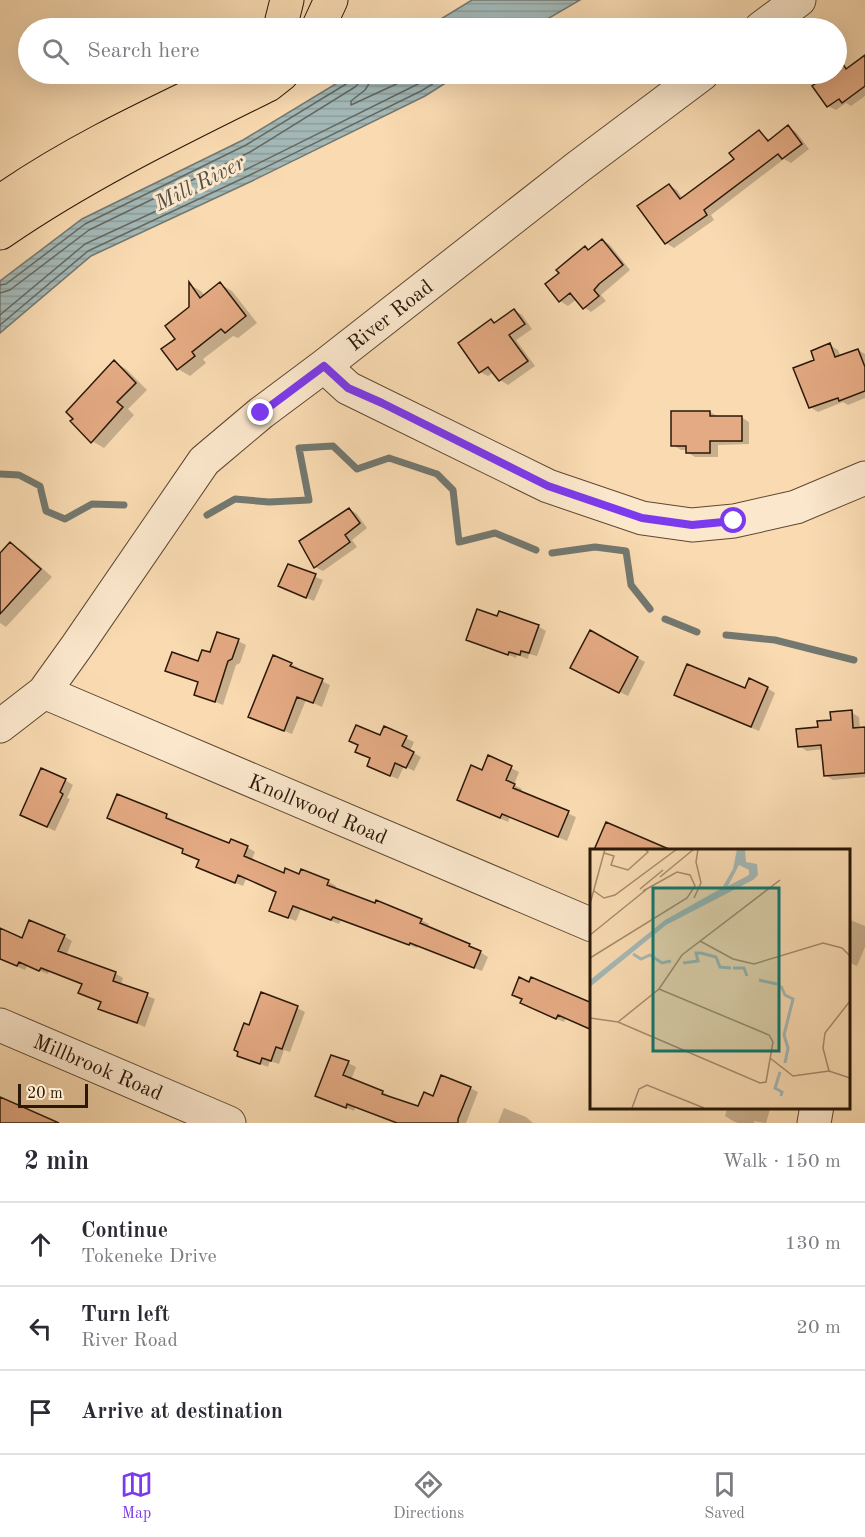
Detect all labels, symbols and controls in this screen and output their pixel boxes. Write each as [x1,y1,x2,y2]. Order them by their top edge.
search box [18,18,847,84]
icon: search [39,35,72,68]
text: Search here [87,40,200,62]
water label: Mill River [150,151,249,216]
street label: River Road [344,277,438,356]
route end [247,399,273,425]
route start [720,507,746,533]
street label: Knollwood Road [245,772,390,849]
inset map [590,849,850,1108]
street label: Millbrook Road [30,1032,165,1105]
scale bar [18,1081,88,1108]
text: 20 m [27,1086,63,1102]
text: 2 min [24,1149,89,1175]
text: Walk · 150 m [722,1152,841,1172]
text: Continue [81,1220,168,1242]
icon: ahead [24,1228,57,1261]
text: 130 m [785,1234,841,1254]
text: Tokeneke Drive [81,1247,217,1267]
text: Turn left [81,1304,170,1326]
icon: left [24,1312,57,1345]
text: 20 m [796,1318,841,1338]
text: River Road [81,1331,178,1351]
icon: arrive [24,1396,57,1429]
text: Arrive at destination [81,1401,283,1423]
tab: Map [120,1468,153,1524]
tab: Directions [393,1468,464,1524]
tab: Saved [704,1468,745,1524]

